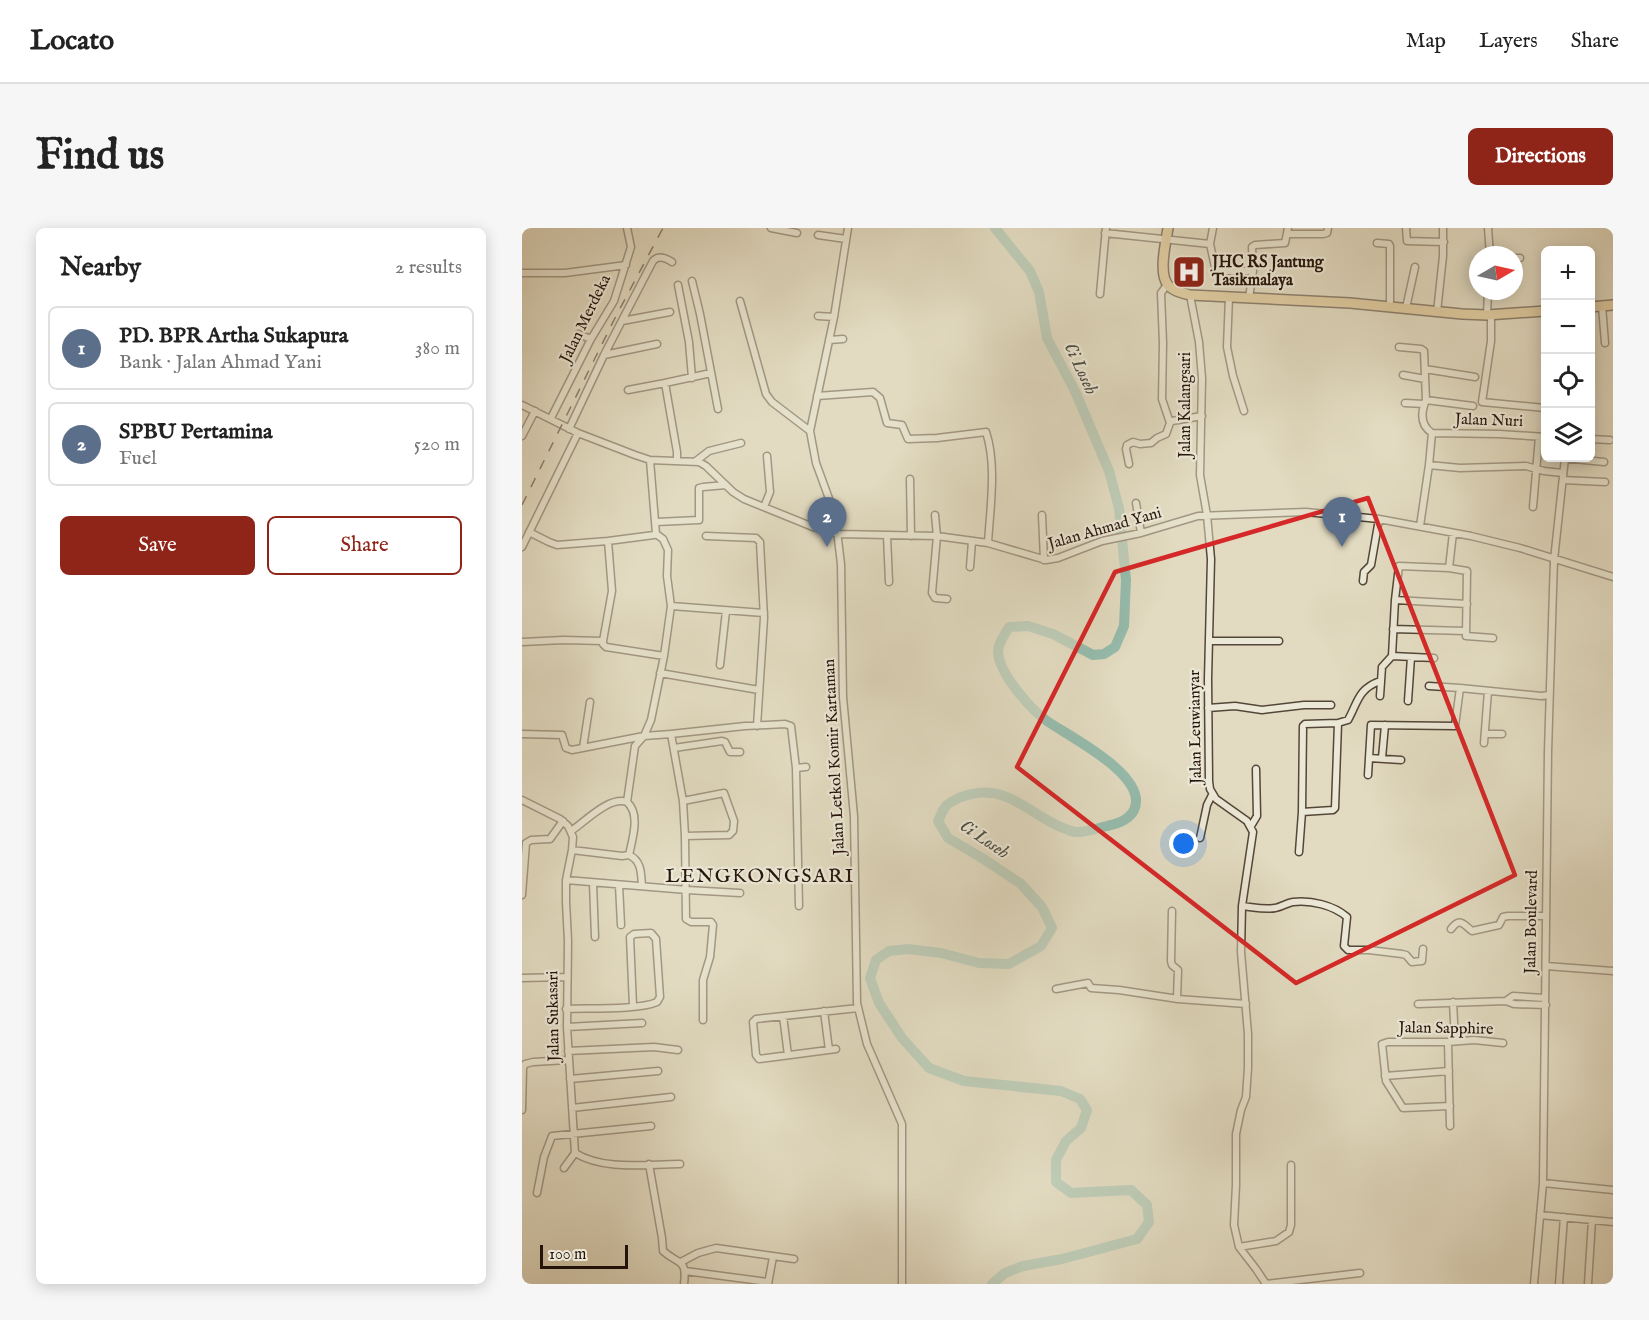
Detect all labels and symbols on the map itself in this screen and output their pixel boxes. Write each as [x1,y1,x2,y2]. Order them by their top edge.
north arrow [1469,246,1523,300]
place label: JHC RS Jantung Tasikmalaya [1210,253,1325,291]
hospital icon: JHC RS Jantung Tasikmalaya [1171,254,1207,290]
street label: Jalan Merdeka [555,271,616,368]
water label: Ci Loseh [1058,339,1102,399]
street label: Jalan Kalangsari [1176,352,1196,460]
street label: Jalan Nuri [1453,410,1523,432]
pin: 2 [808,498,846,547]
pin: 1 [1322,498,1362,547]
street label: Jalan Ahmad Yani [1044,503,1164,555]
street label: Jalan Letkol Komir Kartaman [820,658,850,858]
street label: Jalan Leuwianyar [1185,670,1207,786]
water label: Ci Loseh [955,815,1013,865]
your location [1169,829,1198,858]
district label: LENGKONGSARI [665,864,855,889]
street label: Jalan Boulevard [1521,869,1543,976]
street label: Jalan Sukasari [543,970,565,1064]
street label: Jalan Sapphire [1396,1018,1494,1040]
scale bar [540,1242,628,1270]

